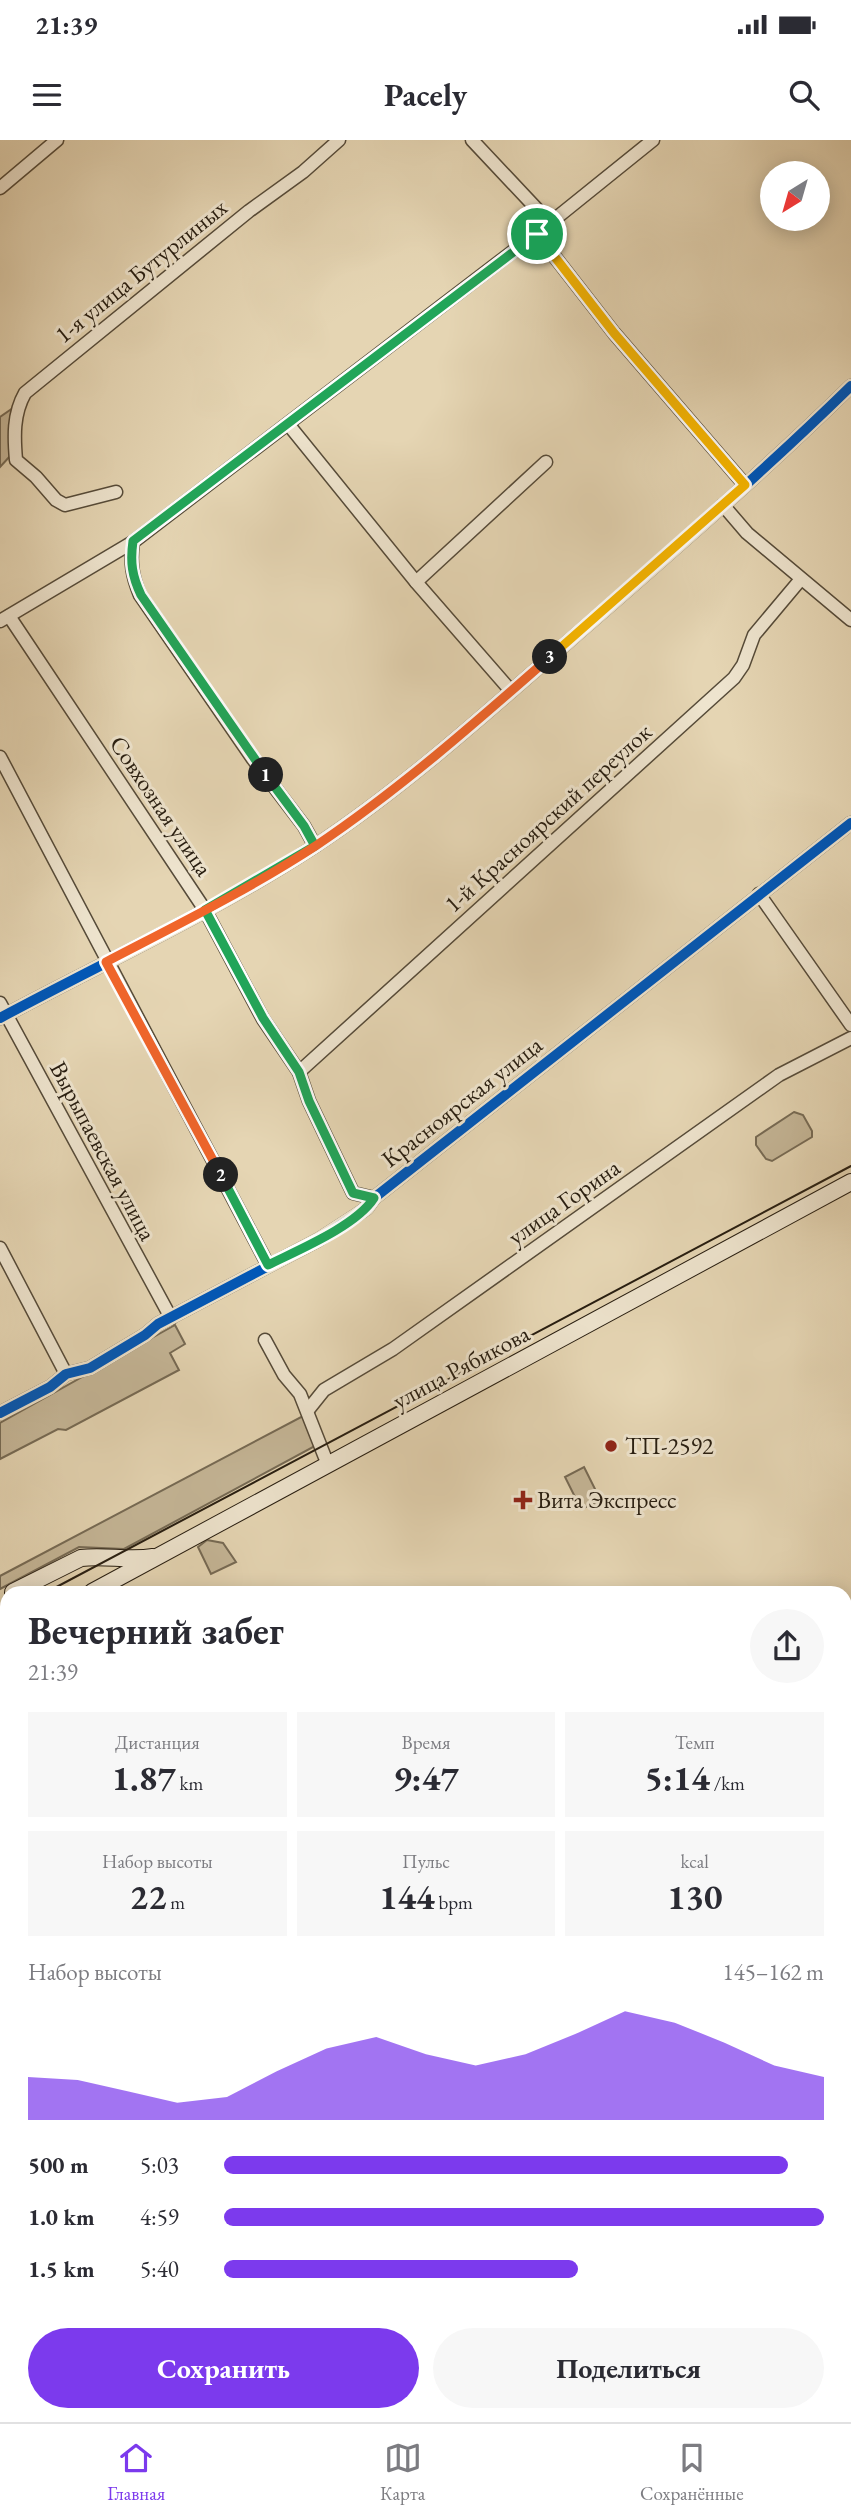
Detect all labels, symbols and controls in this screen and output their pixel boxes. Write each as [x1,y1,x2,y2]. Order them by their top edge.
text: 21:39 [35,8,97,42]
text: Pacely [384,74,467,116]
icon: menu [28,76,66,114]
icon: search [785,76,823,114]
north arrow [760,161,830,231]
map controls [760,161,830,231]
street label: 1-я улица Бутурлиных [48,191,234,350]
pin [507,204,567,264]
icon: arrive [518,215,556,253]
pin: 3 [532,640,568,674]
text: 3 [544,644,555,669]
street label: 1-й Красноярский переулок [437,716,658,919]
street label: Совхозная улица [103,730,220,882]
pin: 1 [248,758,284,792]
text: 1 [260,762,271,787]
street label: Красноярская улица [375,1029,549,1174]
street label: Вырыпаевская улица [43,1056,164,1246]
street label: улица Горина [502,1151,626,1252]
pin: 2 [204,1158,238,1192]
text: 2 [215,1162,226,1187]
street label: улица Рябикова [387,1317,535,1416]
place label: ТП-2592 [625,1430,714,1461]
marker: ТП-2592 [603,1438,619,1454]
place label: Вита Экспресс [537,1484,677,1515]
marker: Вита Экспресс [515,1492,531,1508]
text: Вечерний забег [28,1606,284,1655]
button: share [750,1609,824,1683]
text: 21:39 [28,1657,78,1687]
text: Дистанция [115,1730,200,1755]
text: Время [402,1730,450,1755]
text: Темп [675,1730,714,1755]
text: 1.87 [111,1755,176,1800]
text: 9:47 [393,1755,459,1800]
text: 5:14 [644,1755,710,1800]
text: km [176,1771,203,1796]
text: /km [710,1771,745,1796]
text: Набор высоты [102,1849,213,1874]
text: Пульс [402,1849,450,1874]
text: kcal [680,1849,709,1874]
text: 22 [130,1874,167,1919]
text: 144 [379,1874,435,1919]
text: 130 [667,1874,722,1919]
text: m [167,1890,185,1915]
text: bpm [435,1890,473,1915]
text: Набор высоты [28,1957,162,1987]
text: 145–162 m [723,1957,824,1987]
text: 500 m [28,2150,89,2180]
text: 5:03 [140,2150,179,2180]
text: 1.0 km [28,2202,95,2232]
text: 4:59 [140,2202,179,2232]
text: 1.5 km [28,2254,95,2284]
text: 5:40 [140,2254,179,2284]
button: Сохранить [28,2328,419,2408]
button: Поделиться [433,2328,824,2408]
tab: Главная [107,2439,165,2506]
tab: Карта [380,2439,425,2506]
tab: Сохранённые [640,2439,744,2506]

